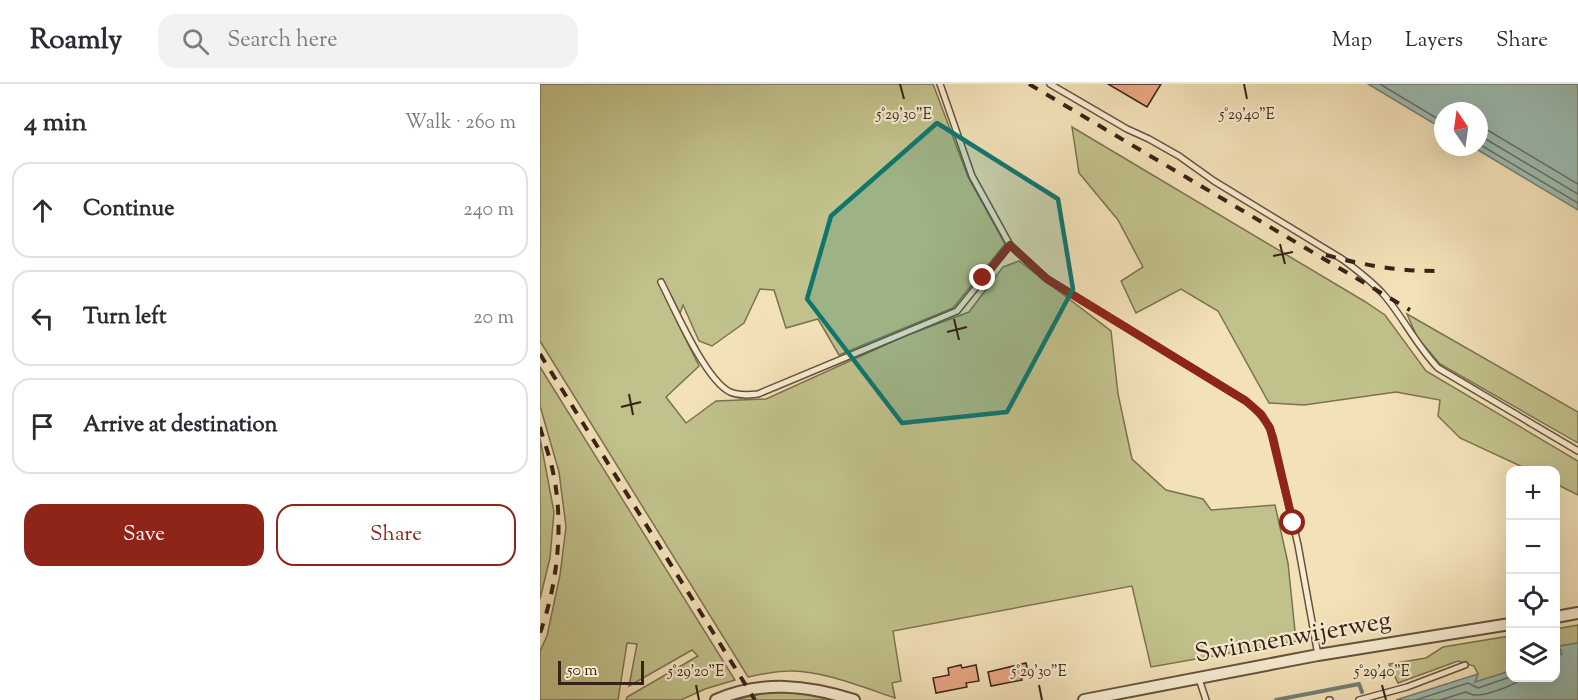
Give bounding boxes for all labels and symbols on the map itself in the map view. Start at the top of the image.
north arrow [1434,102,1488,156]
text: 5°29'30"E [875,105,932,126]
text: 5°29'40"E [1218,105,1275,126]
route end [969,264,995,290]
route start [1279,509,1305,535]
street label: Swinnenwijerweg [1192,603,1394,673]
scale bar [558,658,644,686]
text: 5°29'20"E [667,662,724,683]
text: 5°29'30"E [1010,662,1067,683]
text: 5°29'40"E [1353,662,1410,683]

